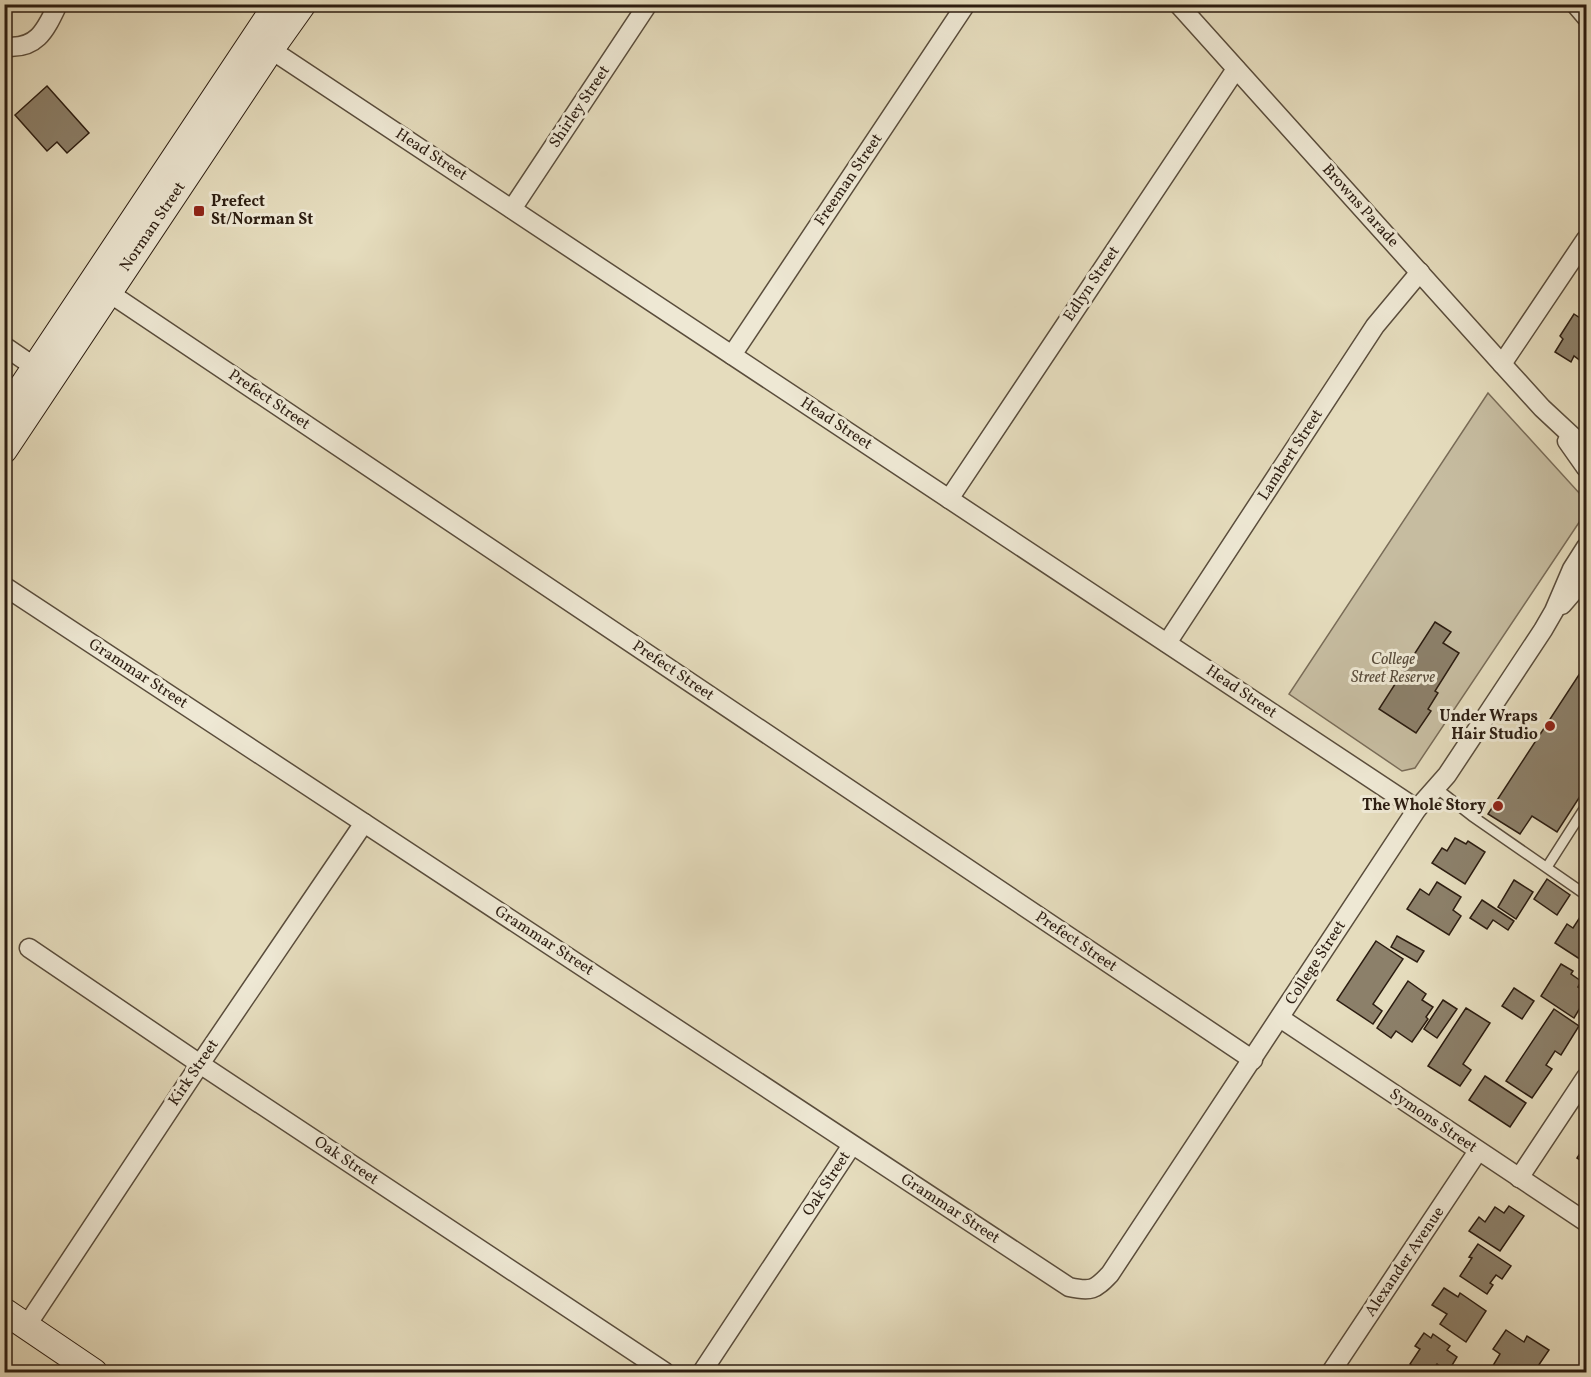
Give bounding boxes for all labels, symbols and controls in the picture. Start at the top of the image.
street label: Shirley Street [544,61,616,153]
street label: Head Street [391,124,472,187]
street label: Freeman Street [810,129,888,231]
street label: Browns Parade [1317,159,1403,253]
street label: Norman Street [115,177,191,276]
place label: Prefect St/Norman St [211,191,313,231]
marker: Prefect St/Norman St [192,204,206,218]
street label: Edlyn Street [1059,242,1126,326]
street label: Prefect Street [224,364,315,436]
street label: Head Street [796,393,877,456]
street label: Lambert Street [1253,405,1329,505]
street label: Grammar Street [84,634,192,715]
street label: Prefect Street [628,635,719,707]
park label: College Street Reserve [1351,649,1435,689]
street label: Head Street [1201,660,1281,724]
place label: Under Wraps Hair Studio [1440,706,1538,746]
marker: Under Wraps Hair Studio [1543,719,1557,733]
place label: The Whole Story [1362,795,1486,817]
marker: The Whole Story [1491,799,1505,813]
street label: Grammar Street [490,901,598,982]
street label: Prefect Street [1031,906,1122,978]
street label: College Street [1280,916,1352,1010]
street label: Kirk Street [164,1035,225,1111]
street label: Symons Street [1385,1083,1482,1159]
street label: Oak Street [309,1131,383,1191]
street label: Oak Street [798,1147,856,1221]
street label: Grammar Street [896,1169,1004,1250]
street label: Alexander Avenue [1360,1203,1450,1321]

